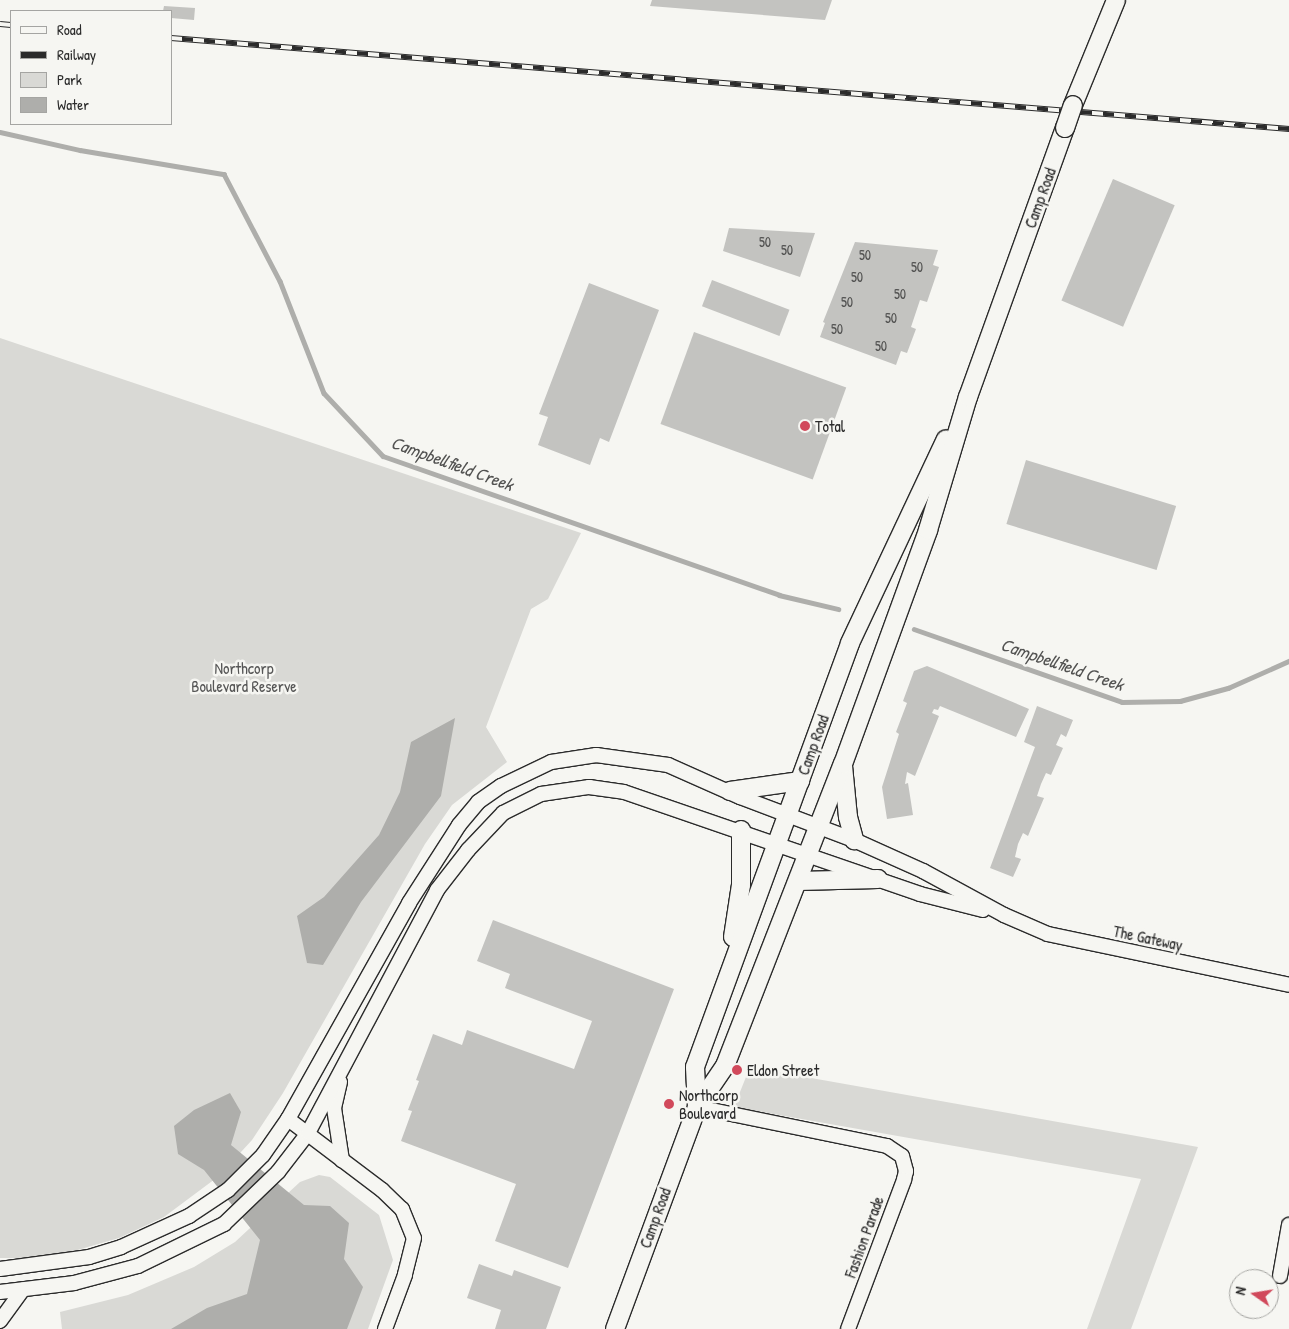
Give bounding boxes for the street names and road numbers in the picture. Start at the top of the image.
street label: Camp Road [1020,165,1060,231]
street label: Camp Road [793,712,833,778]
street label: The Gateway [1112,921,1184,955]
street label: Camp Road [635,1185,675,1251]
street label: Fashion Parade [840,1194,888,1280]

